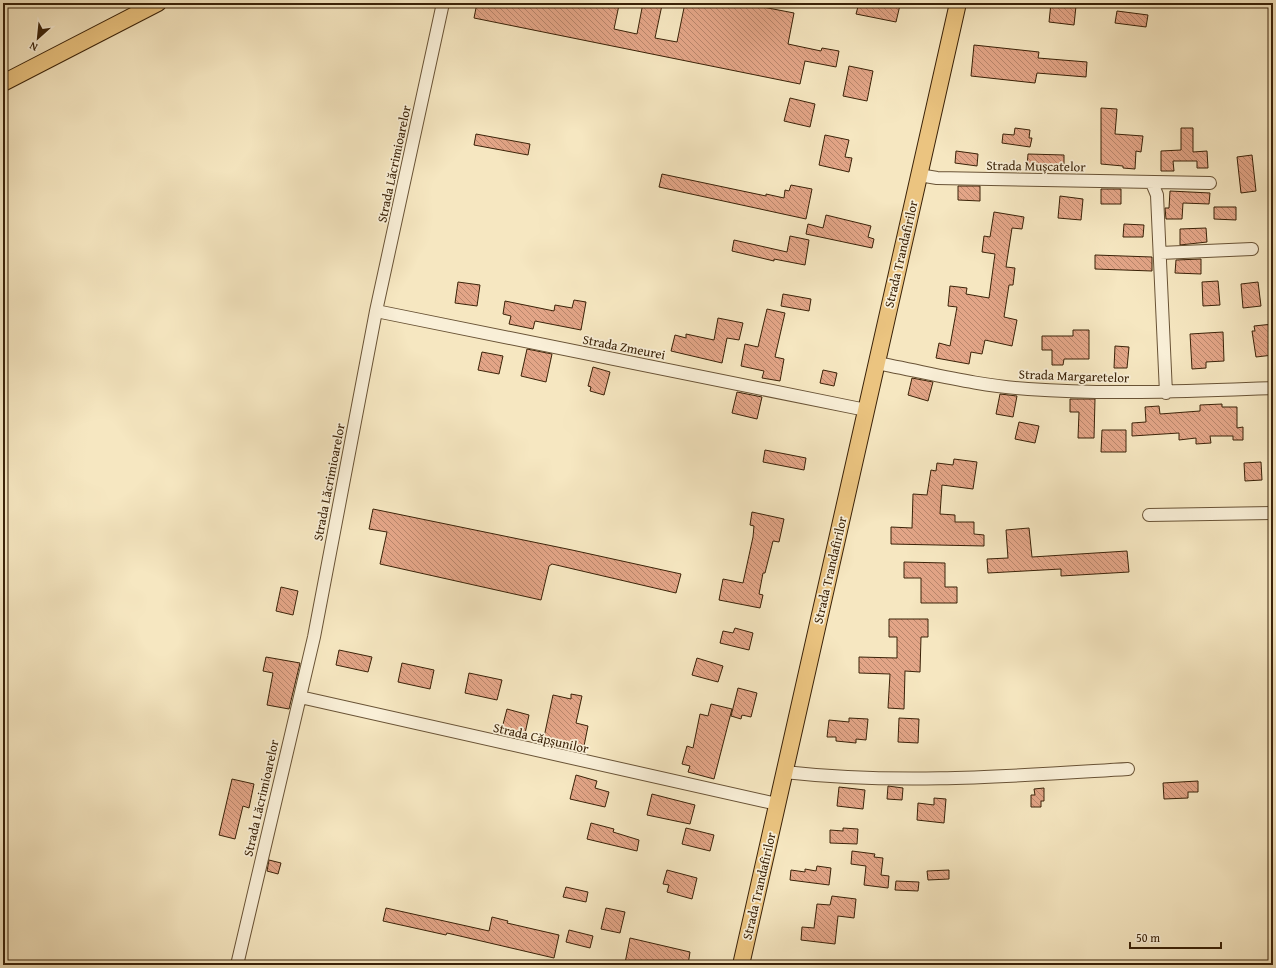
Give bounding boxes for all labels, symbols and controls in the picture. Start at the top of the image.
north arrow [18,18,58,58]
text: N [26,38,40,56]
street label: Strada Lăcrimioarelor [372,103,416,224]
street label: Strada Mușcatelor [986,156,1086,176]
street label: Strada Trandafirilor [879,198,923,310]
street label: Strada Zmeurei [581,330,667,364]
street label: Strada Margaretelor [1018,365,1130,387]
street label: Strada Lăcrimioarelor [308,421,350,542]
street label: Strada Trandafirilor [808,514,852,626]
street label: Strada Căpșunilor [491,718,591,758]
street label: Strada Lăcrimioarelor [238,737,284,858]
street label: Strada Trandafirilor [737,830,781,942]
scale bar [1130,924,1221,950]
text: 50 m [1136,929,1160,946]

